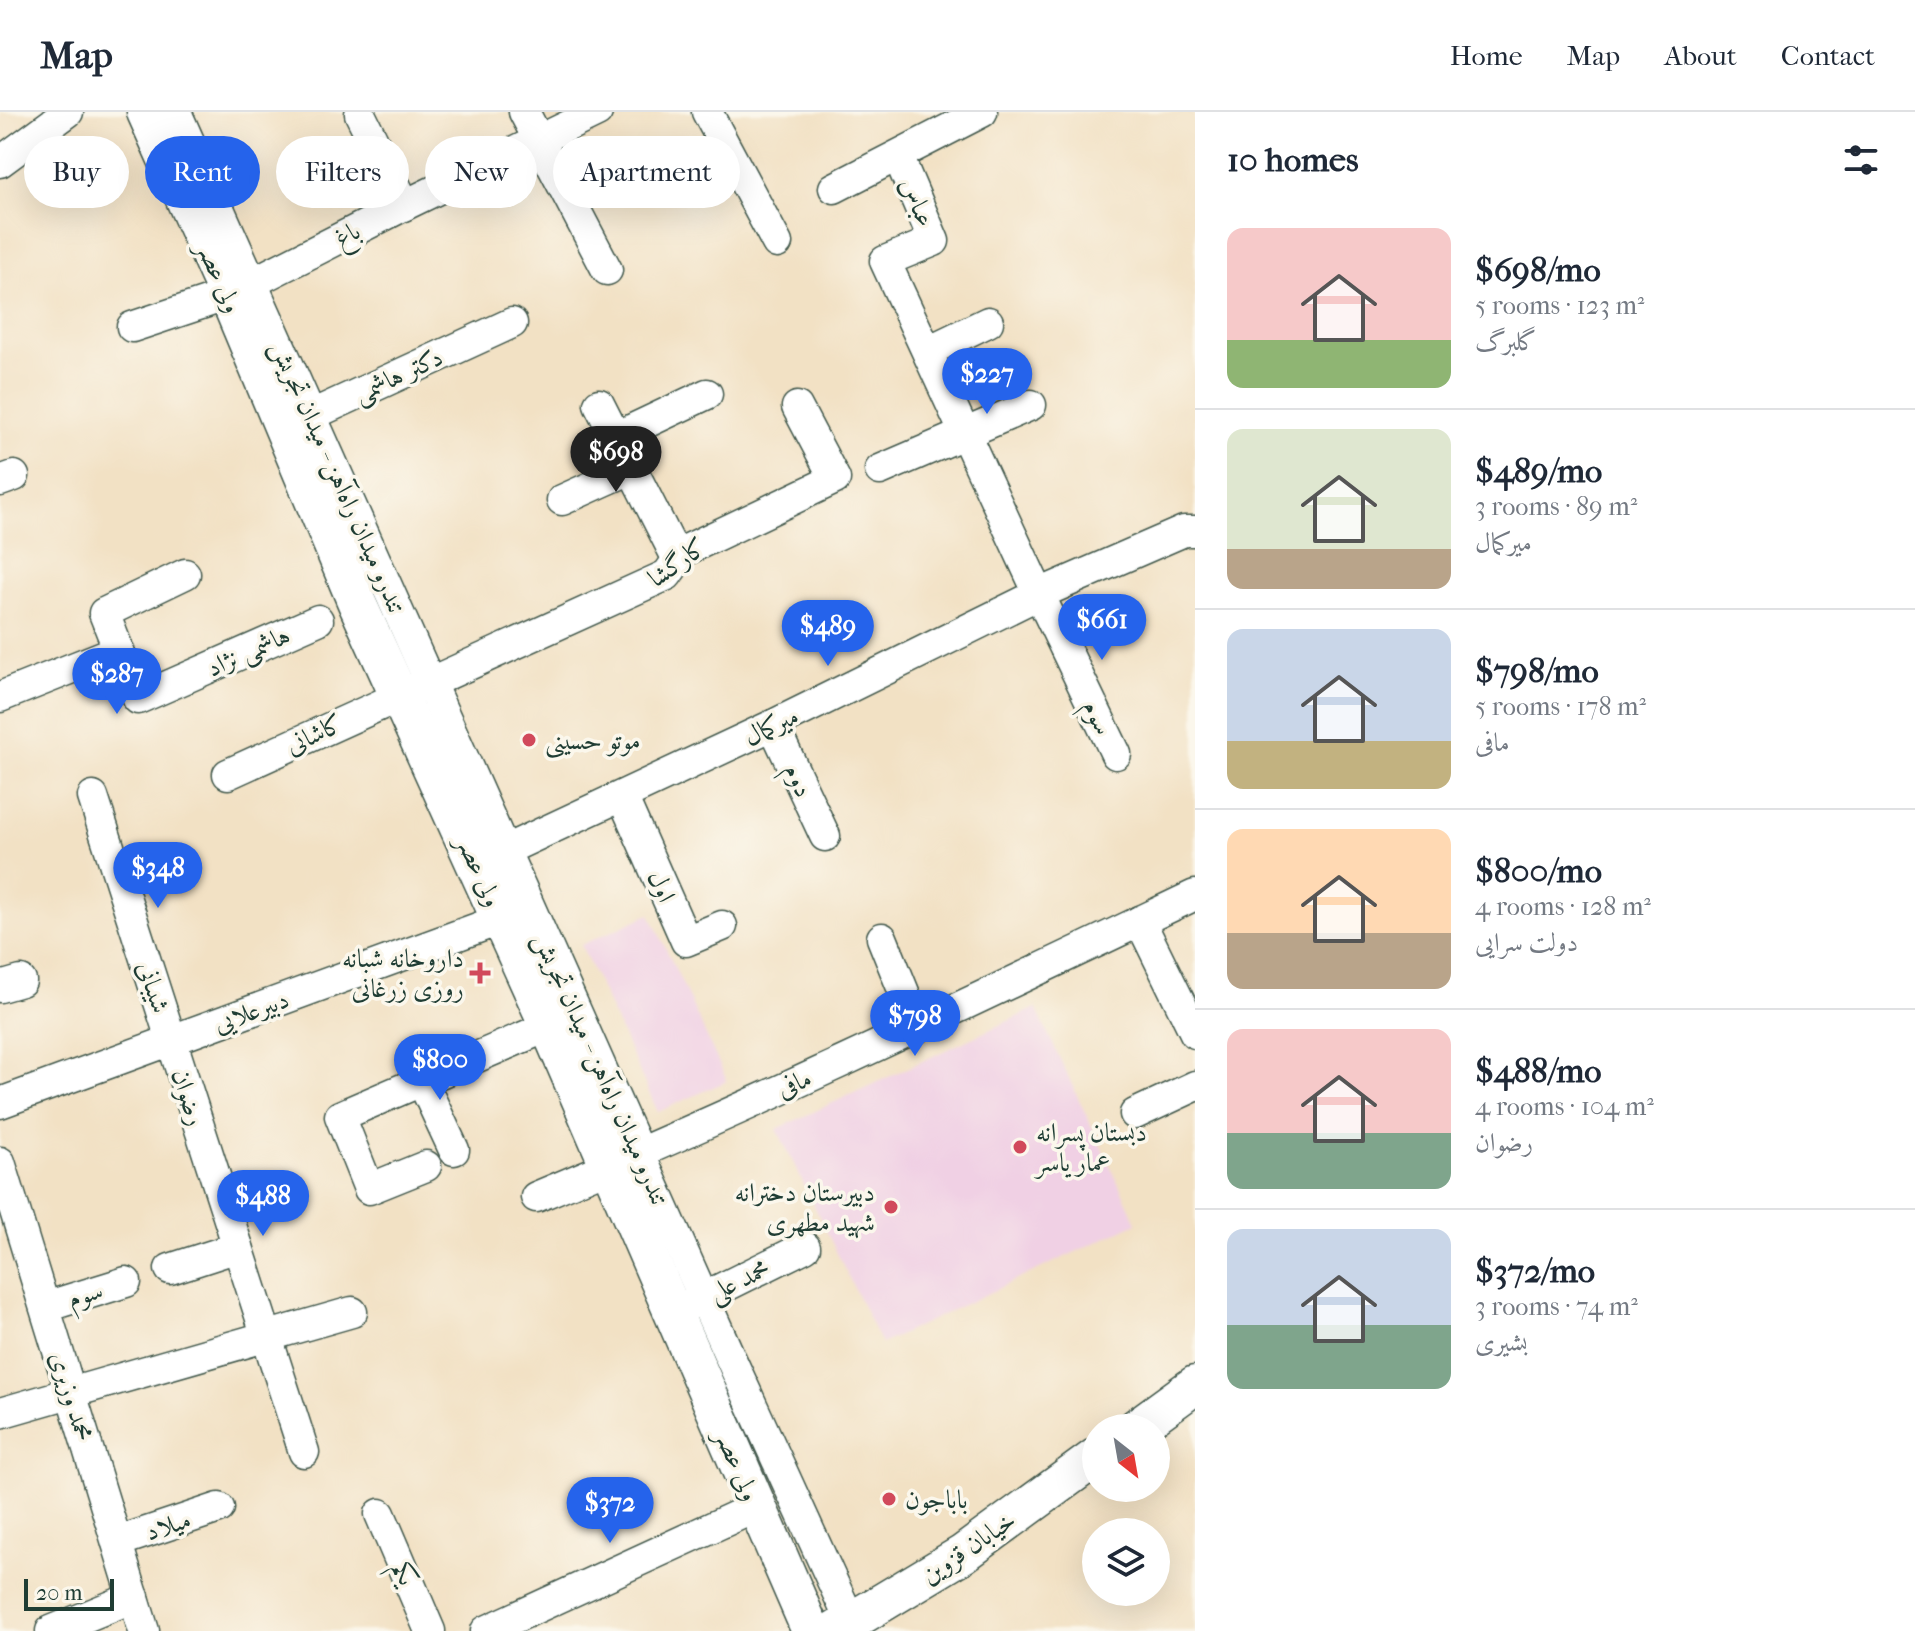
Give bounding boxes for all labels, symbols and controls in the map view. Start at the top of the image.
text: Map [40,33,113,78]
text: Home [1450,39,1523,72]
text: Map [1567,39,1620,72]
text: About [1664,39,1737,72]
text: Contact [1781,39,1875,72]
chip: Buy [24,136,129,208]
chip: Rent [145,136,260,208]
chip: Filters [276,136,409,208]
chip: New [425,136,537,208]
chip: Apartment [553,136,740,208]
icon: filters [1839,138,1883,182]
text: 10 homes [1227,140,1358,180]
street label: عباس [893,173,942,231]
street label: باغ [329,215,368,259]
street label: ولی عصر [188,234,249,318]
text: $698/mo [1475,250,1601,290]
icon: home [1291,260,1387,356]
text: 5 rooms · 123 m² [1475,290,1644,321]
text: گلبرگ [1475,326,1537,357]
street label: تندرو میدان راه‌آهن - میدان تجریش [262,336,413,620]
street label: دکتر هاشمی [349,341,449,411]
pin: $227 [940,348,1034,416]
text: $227 [960,358,1014,389]
pin: $698 [569,426,663,494]
text: $698 [588,436,644,467]
text: $489/mo [1475,451,1602,491]
icon: home [1291,461,1387,557]
text: 3 rooms · 89 m² [1475,491,1637,522]
text: میرکمال [1475,527,1532,558]
street label: کارگشا [642,531,713,594]
pin: $661 [1055,594,1149,662]
pin: $489 [781,600,875,668]
text: $661 [1076,604,1128,635]
text: $489 [800,610,856,641]
street label: هاشمی نژاد [202,619,296,685]
pin: $287 [70,648,164,716]
text: $798/mo [1475,651,1599,691]
text: $287 [90,658,144,689]
icon: home [1291,661,1387,757]
text: 5 rooms · 178 m² [1475,691,1646,722]
street label: سوم [1070,694,1119,743]
street label: میرکمال [739,700,804,753]
street label: کاشانی [280,708,348,761]
place label: موتو حسینی [545,725,641,759]
text: مافی [1475,727,1510,758]
marker: موتو حسینی [520,731,538,749]
street label: دوم [771,758,820,805]
street label: ولی عصر [448,828,509,912]
pin: $348 [111,842,205,910]
text: $800/mo [1475,851,1602,891]
text: $348 [131,852,185,883]
icon: home [1291,861,1387,957]
street label: اول [641,865,682,907]
text: 4 rooms · 128 m² [1475,891,1651,922]
text: دولت سرایی [1475,927,1578,958]
street label: تندرو میدان راه‌آهن - میدان تجریش [525,928,676,1212]
place label: داروخانه شبانه روزی زرغانی [342,943,464,1004]
street label: شیبانی [131,957,176,1017]
marker: داروخانه شبانه روزی زرغانی [471,964,489,982]
street label: دبیرعلایی [209,984,294,1040]
pin: $798 [868,990,962,1058]
text: $798 [888,1000,942,1031]
pin: $800 [393,1034,487,1102]
text: $800 [412,1044,468,1075]
text: $488/mo [1475,1051,1602,1091]
icon: home [1291,1061,1387,1157]
street label: مافی [772,1062,816,1105]
street label: رضوان [164,1065,212,1130]
text: 4 rooms · 104 m² [1475,1091,1654,1122]
place label: دبستان پسرانه عمار یاسر [1033,1117,1147,1179]
text: رضوان [1475,1127,1533,1158]
marker: دبستان پسرانه عمار یاسر [1011,1138,1029,1156]
pin: $488 [216,1170,310,1238]
place label: دبیرستان دخترانه شهید مطهری [734,1177,875,1239]
text: $488 [235,1180,291,1211]
marker: دبیرستان دخترانه شهید مطهری [882,1198,900,1216]
text: $372/mo [1475,1251,1595,1291]
street label: محمد علی [704,1252,776,1311]
icon: home [1291,1261,1387,1357]
street label: سوم [64,1274,109,1321]
text: 3 rooms · 74 m² [1475,1291,1638,1322]
text: بشیری [1475,1327,1528,1358]
street label: محمد وزیری [43,1348,100,1445]
north arrow [1082,1414,1170,1502]
map controls [1082,1414,1170,1606]
street label: ولی عصر [707,1422,766,1506]
pin: $372 [563,1477,657,1545]
place label: باباجون [905,1484,968,1516]
text: $372 [585,1487,635,1518]
marker: باباجون [880,1490,898,1508]
street label: میلاد [141,1504,195,1547]
street label: خیابان قزوین [915,1504,1022,1591]
button: layers [1082,1518,1170,1606]
street label: یکم [378,1557,424,1595]
scale bar [24,1575,114,1611]
text: 20 m [36,1580,82,1606]

